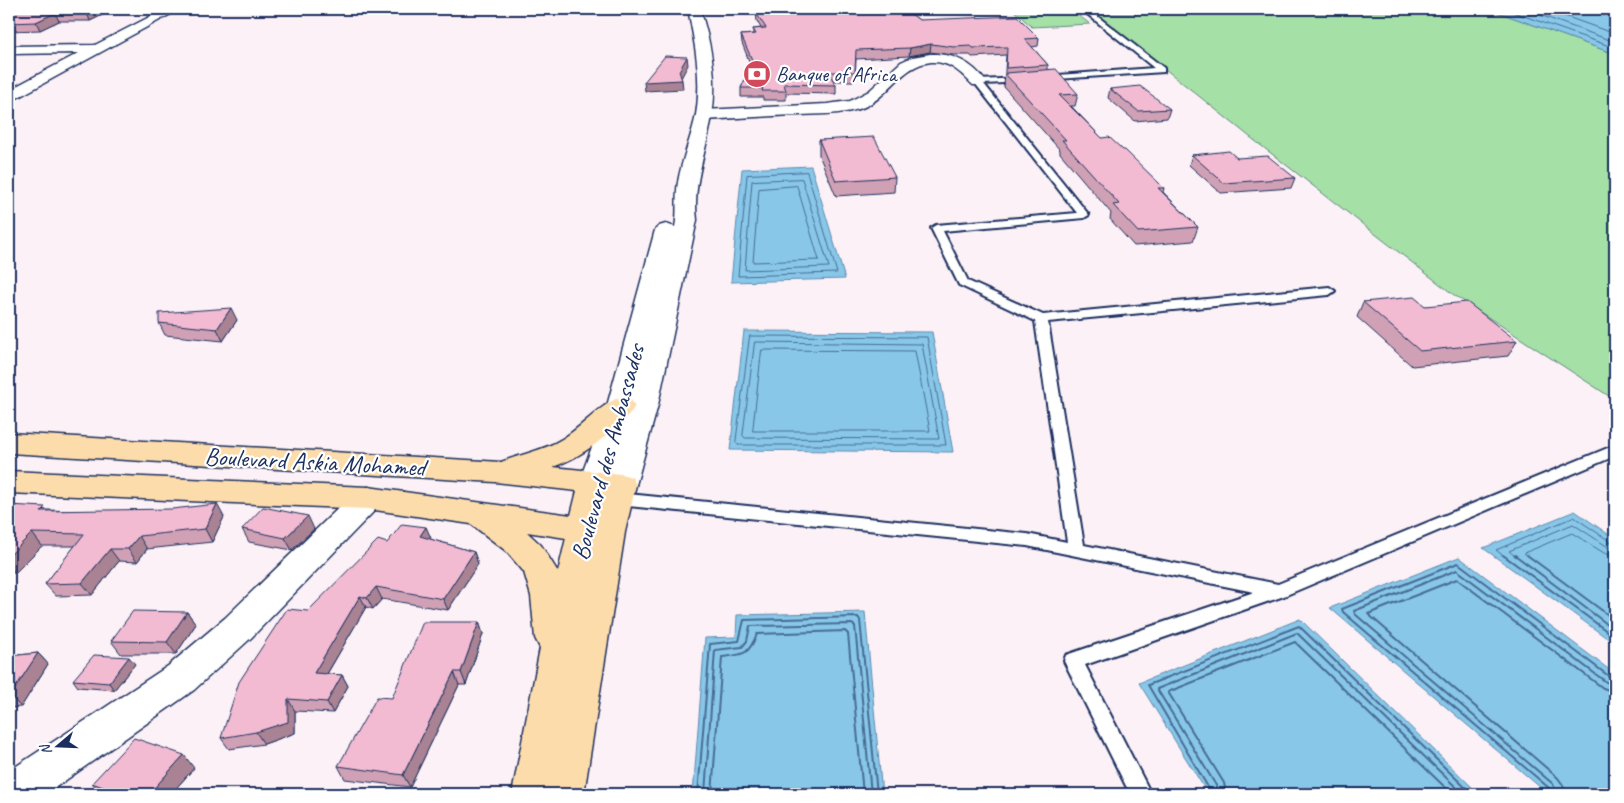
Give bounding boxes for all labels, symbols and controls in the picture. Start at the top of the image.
bank icon: Banque of Africa [742,59,772,89]
place label: Banque of Africa [776,61,899,87]
street label: Boulevard des Ambassades [564,338,653,564]
street label: Boulevard Askia Mohamed [204,440,429,484]
north arrow [32,720,82,770]
text: N [36,741,56,757]

